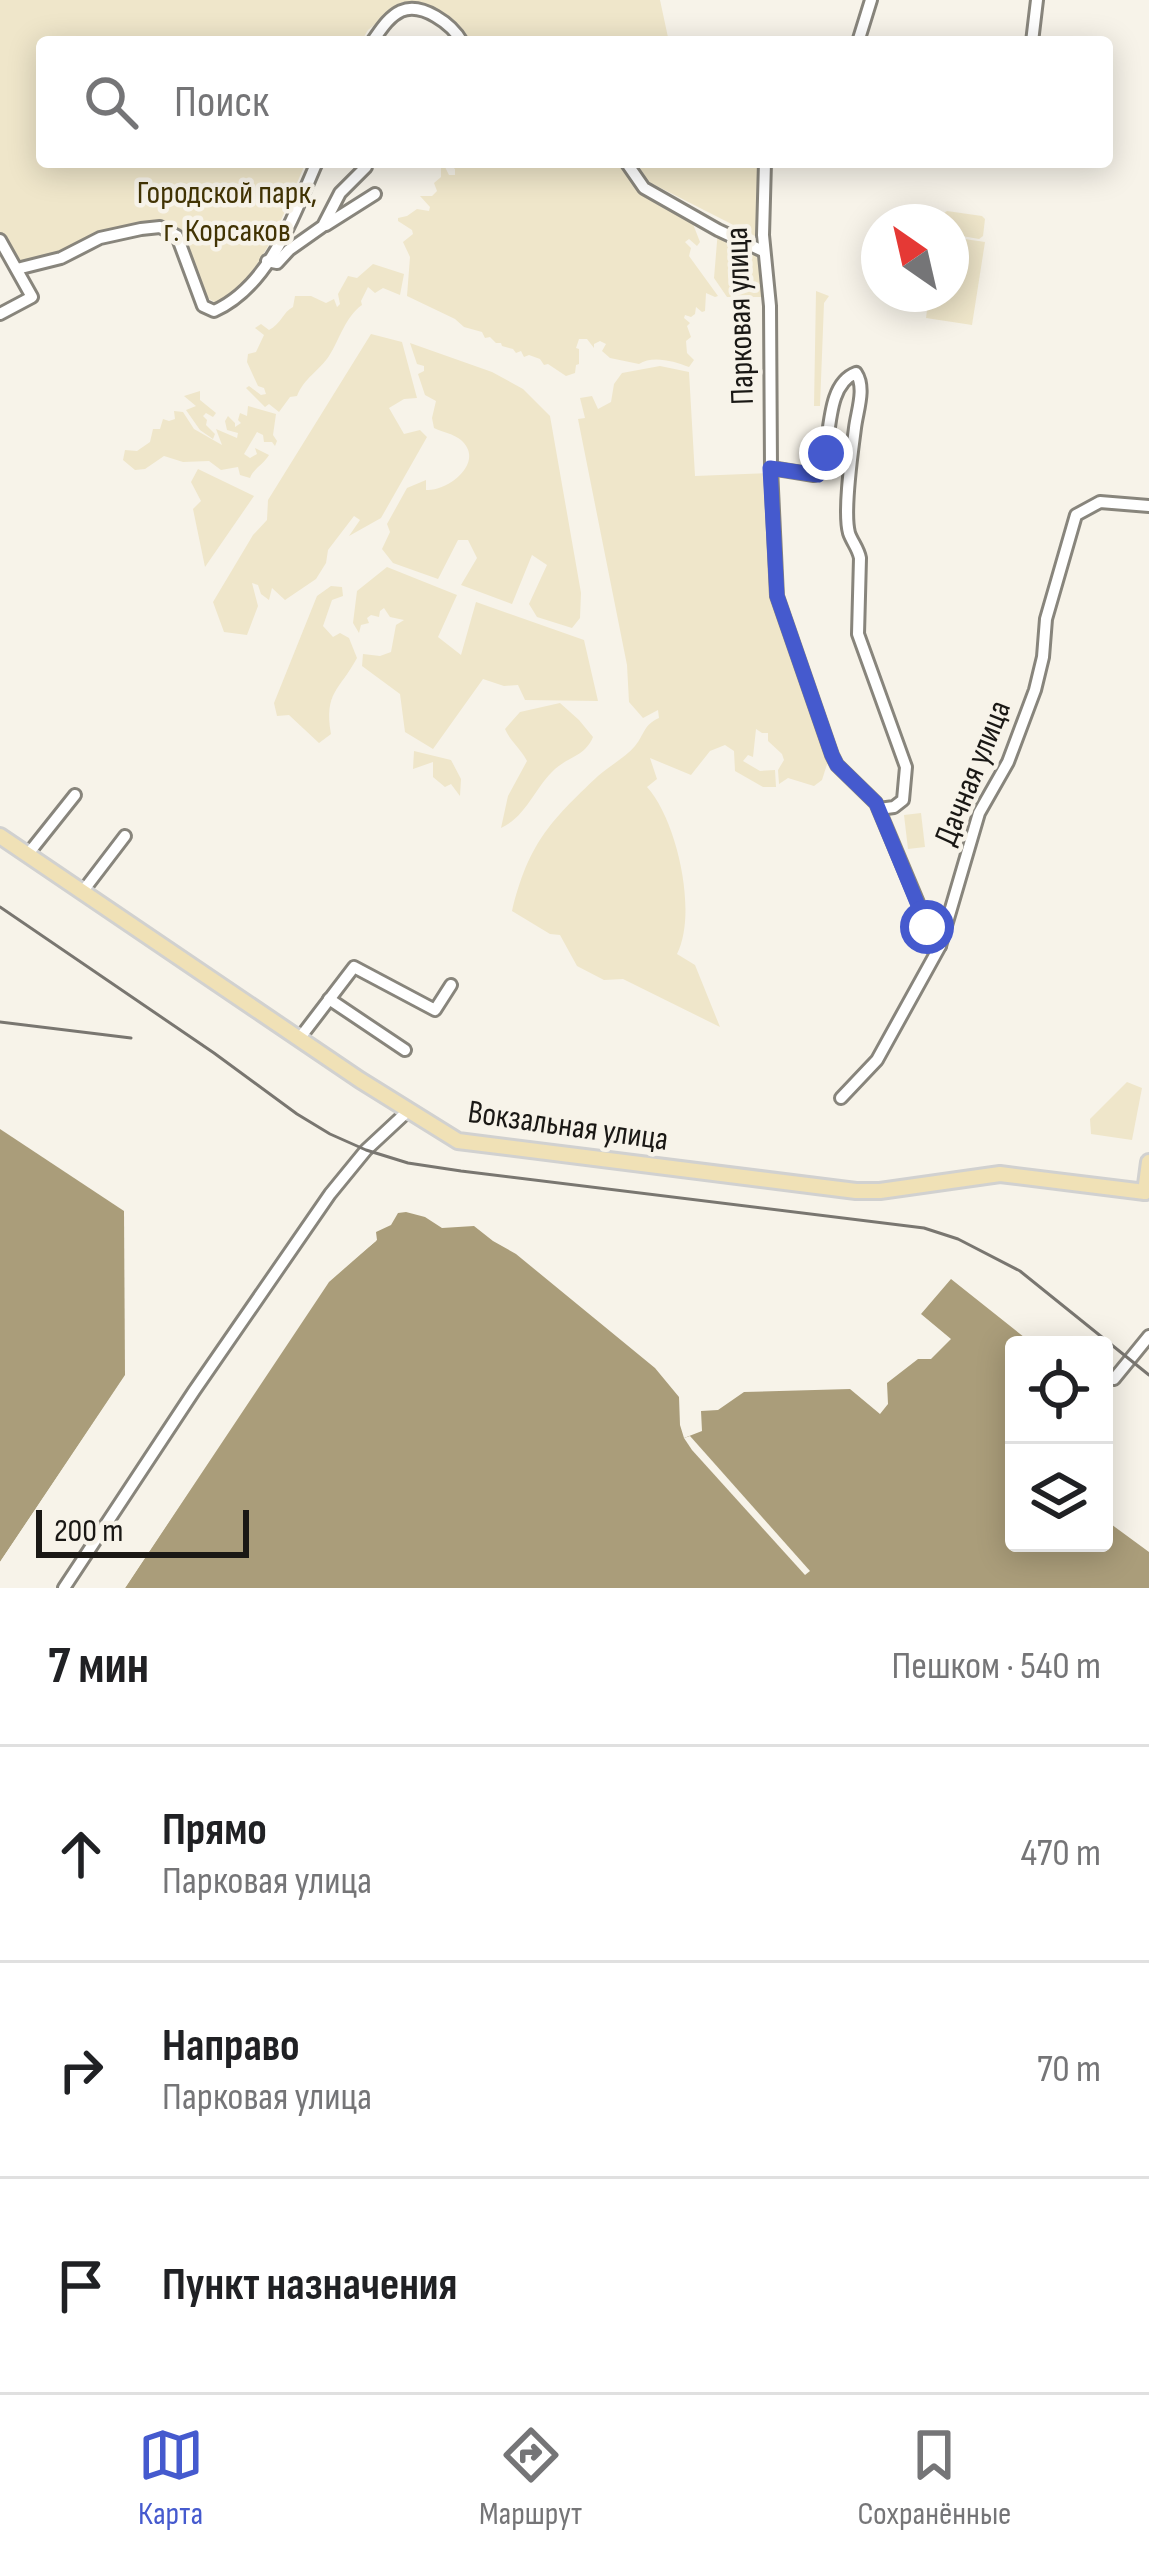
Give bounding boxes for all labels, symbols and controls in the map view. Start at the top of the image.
search box [36,36,1113,168]
icon: search [78,69,144,135]
text: Поиск [174,75,269,130]
park label: Городской парк, г. Корсаков [137,173,317,251]
north arrow [861,204,969,312]
street label: Парковая улица [717,226,763,406]
route end [799,426,853,480]
street label: Дачная улица [926,695,1020,851]
route start [900,900,954,954]
street label: Вокзальная улица [465,1092,671,1160]
map controls [1005,1336,1113,1552]
button: locate [1005,1336,1113,1444]
button: layers [1005,1444,1113,1552]
scale bar [36,1504,249,1557]
text: 200 m [54,1511,123,1551]
text: 7 мин [48,1636,149,1697]
text: Пешком · 540 m [891,1643,1101,1690]
text: Прямо [162,1803,267,1858]
icon: ahead [48,1821,114,1887]
text: 470 m [1021,1830,1101,1877]
text: Парковая улица [162,1858,372,1905]
text: Направо [162,2019,300,2074]
icon: right [48,2037,114,2103]
text: 70 m [1037,2046,1101,2093]
text: Парковая улица [162,2074,372,2121]
icon: arrive [48,2253,114,2319]
text: Пункт назначения [162,2258,457,2313]
tab: Карта [138,2422,204,2534]
tab: Маршрут [479,2422,582,2534]
tab: Сохранённые [857,2422,1011,2534]

